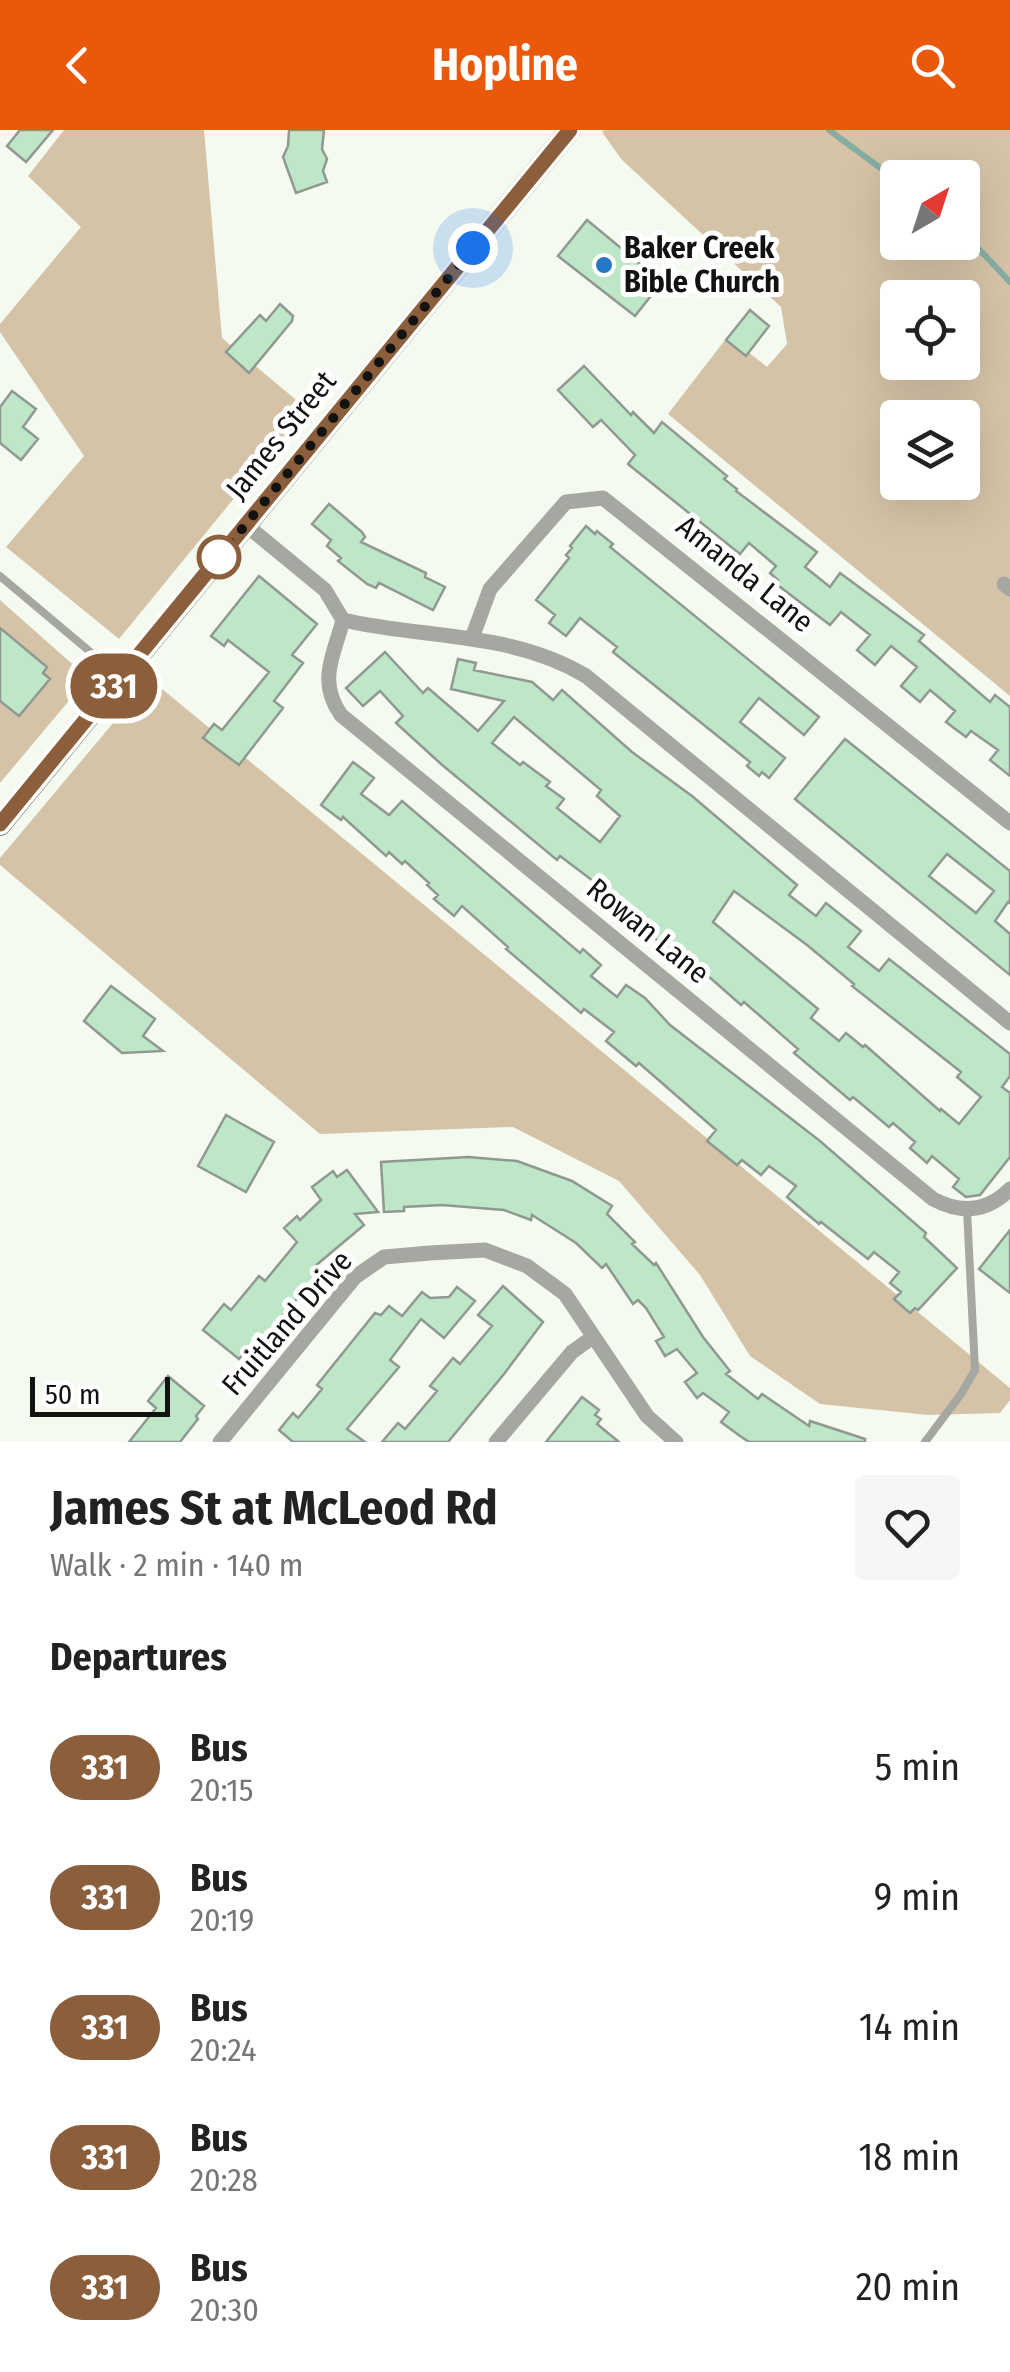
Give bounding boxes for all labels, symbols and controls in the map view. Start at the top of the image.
icon: back [50,38,105,93]
text: Hopline [432,38,578,92]
icon: search [905,38,960,93]
north arrow [880,160,980,260]
map controls [880,160,980,500]
your location [448,223,498,273]
place label: Baker Creek Bible Church [624,230,780,300]
marker: Baker Creek Bible Church [593,254,615,276]
button: locate [880,280,980,380]
street label: James Street [218,364,344,506]
button: layers [880,400,980,500]
street label: Amanda Lane [669,508,821,640]
unlabelled marker [198,536,240,578]
line badge: 331 [56,654,172,718]
text: 331 [90,665,138,707]
street label: Rowan Lane [580,871,716,991]
street label: Fruitland Drive [214,1243,360,1403]
scale bar [30,1372,170,1416]
text: 50 m [45,1378,101,1411]
button: heart [855,1475,960,1580]
text: James St at McLeod Rd [50,1479,498,1537]
text: Walk · 2 min · 140 m [50,1546,303,1584]
text: Departures [50,1634,227,1680]
text: Bus [190,1725,248,1771]
text: 5 min [875,1744,960,1790]
text: 331 [81,1746,129,1788]
text: 20:15 [190,1771,253,1809]
text: Bus [190,1855,248,1901]
text: 9 min [874,1874,960,1920]
text: 331 [81,1876,129,1918]
text: 20:19 [190,1901,254,1939]
text: Bus [190,1985,248,2031]
text: 14 min [859,2004,960,2050]
text: 331 [81,2006,129,2048]
text: 20:24 [190,2031,257,2069]
text: Bus [190,2115,248,2161]
text: 18 min [858,2134,960,2180]
text: 331 [81,2136,129,2178]
text: 20:28 [190,2161,258,2199]
text: Bus [190,2245,248,2291]
text: 20 min [856,2264,960,2310]
text: 331 [81,2266,129,2308]
text: 20:30 [190,2291,259,2329]

